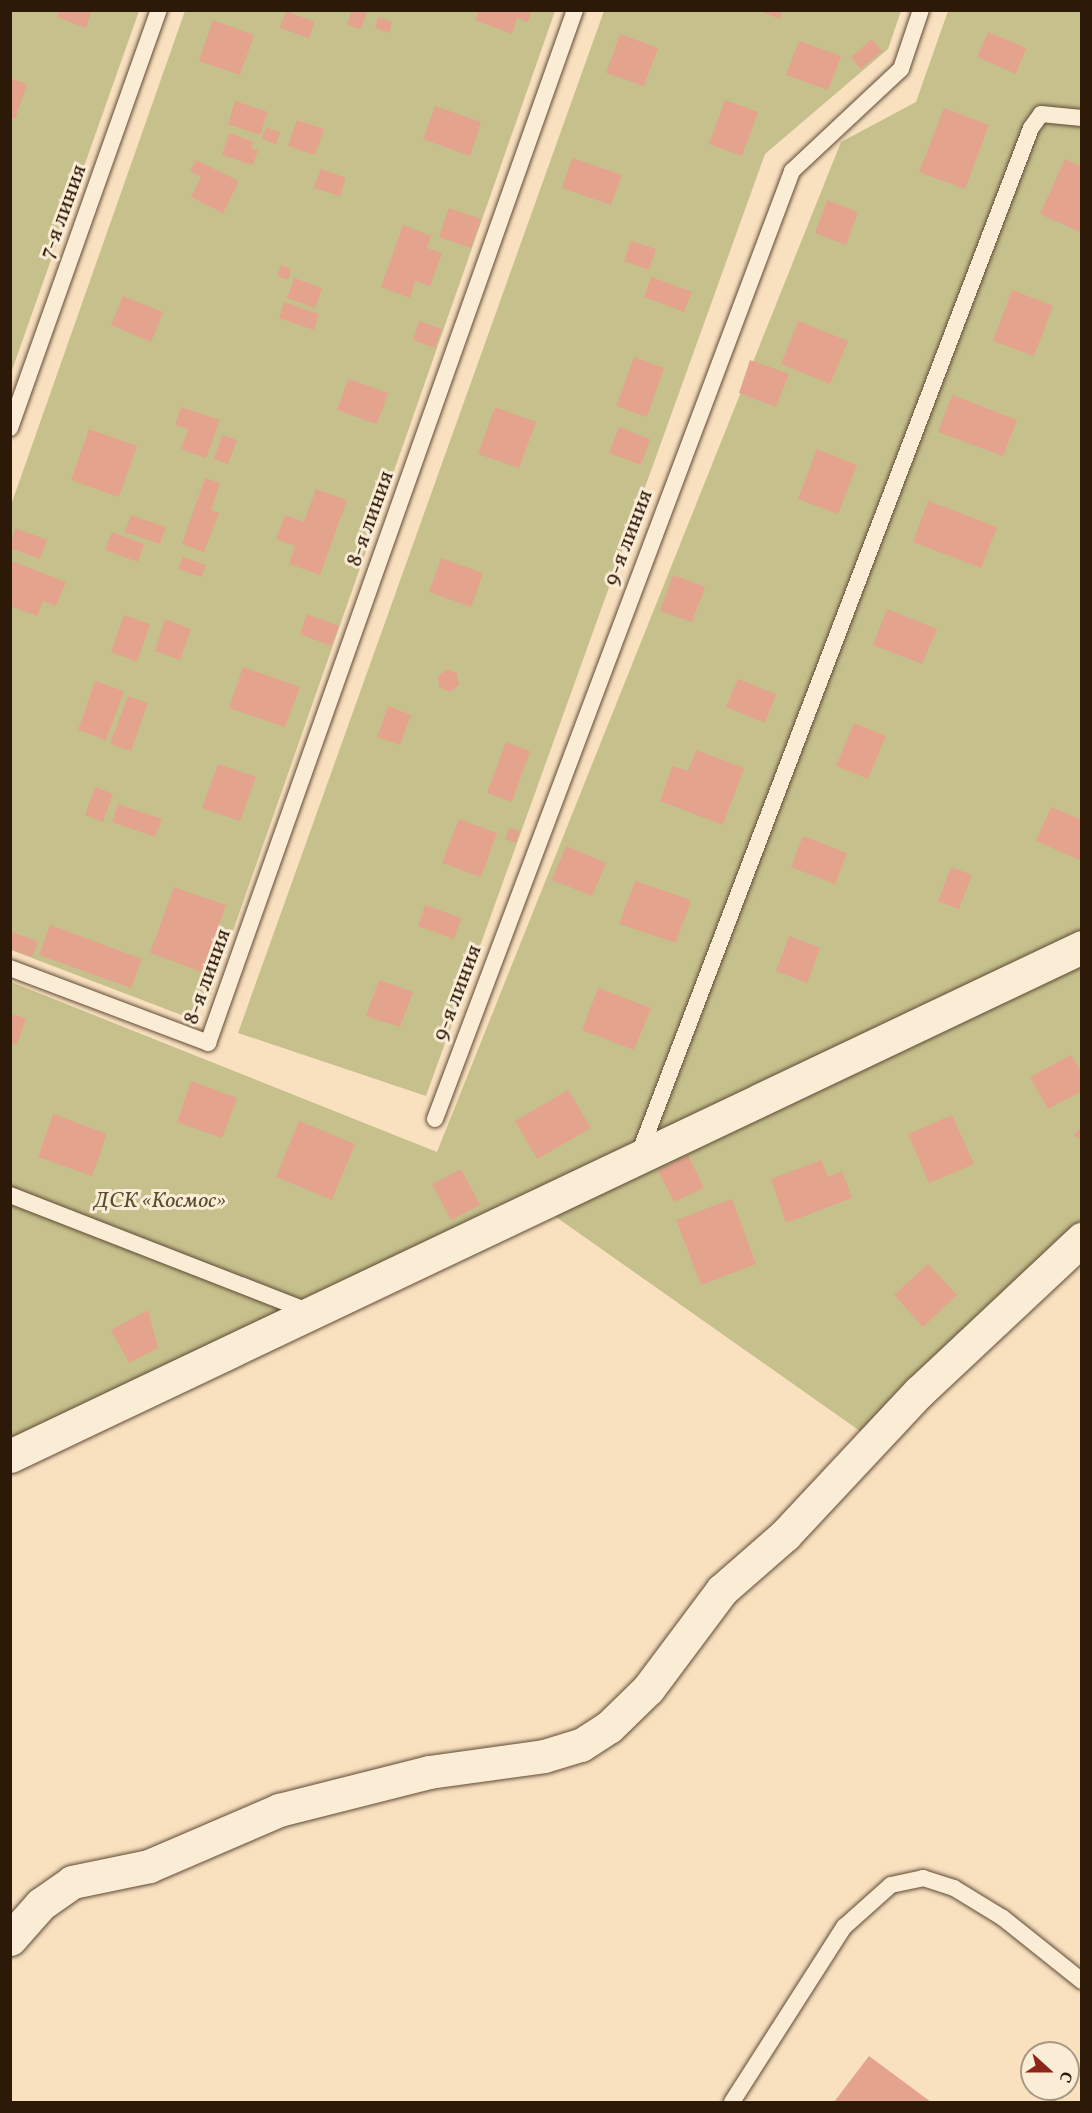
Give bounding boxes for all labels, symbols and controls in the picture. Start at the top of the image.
street label: 7-я линия [35,161,93,263]
street label: 8-я линия [342,468,400,570]
street label: 9-я линия [599,486,659,590]
street label: 8-я линия [179,926,237,1028]
street label: 9-я линия [428,941,488,1045]
park label: ДСК «Космос» [94,1189,226,1215]
north arrow [1020,2041,1080,2101]
text: С [1053,2068,1077,2085]

